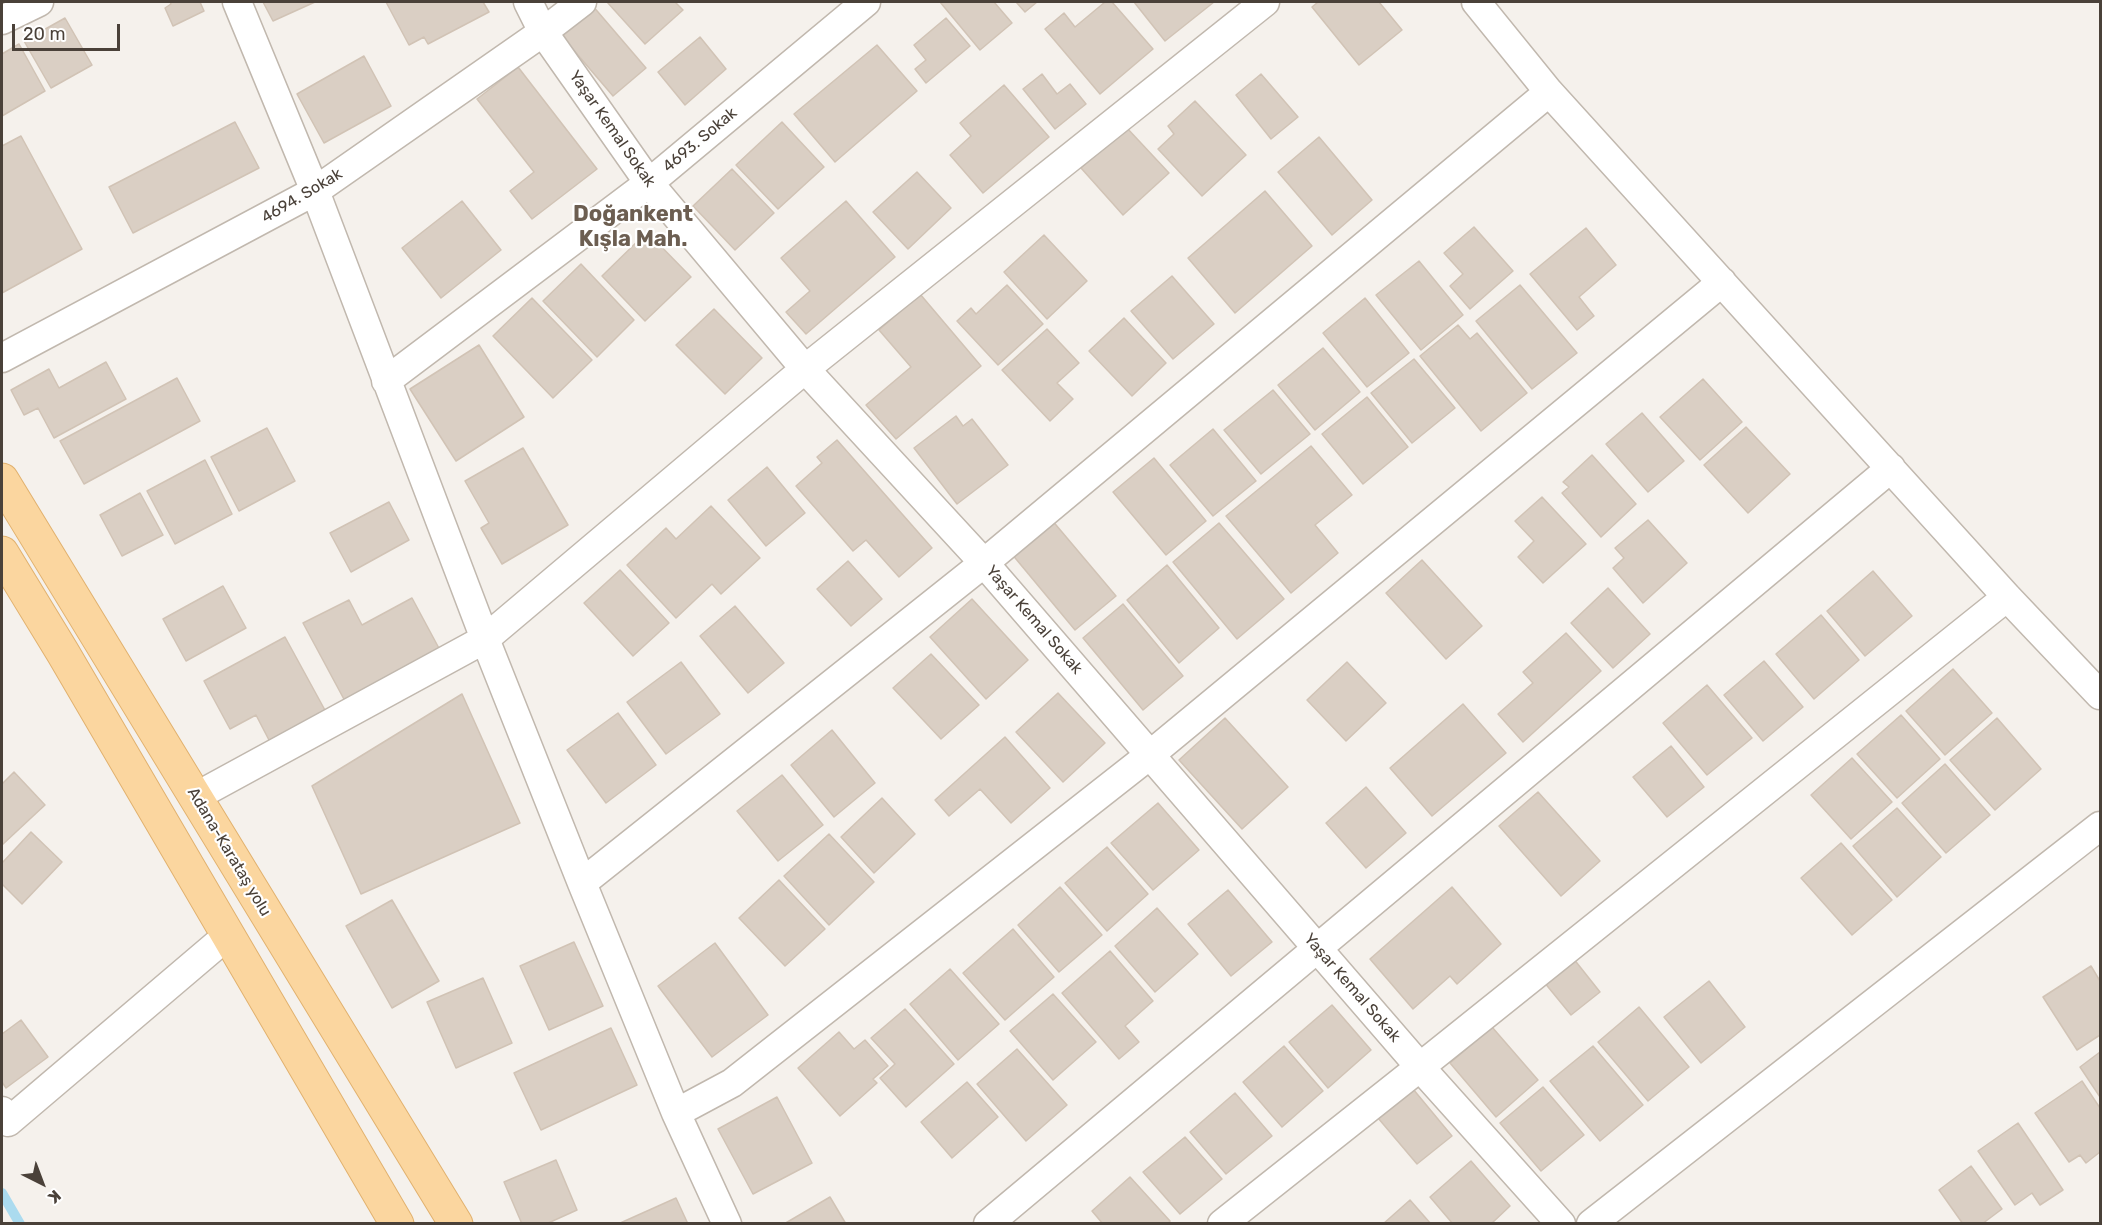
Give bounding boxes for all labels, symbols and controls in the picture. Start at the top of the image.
scale bar [15,12,123,50]
text: 20 m [23,23,65,45]
street label: Yaşar Kemal Sokak [565,67,659,191]
street label: 4693. Sokak [659,103,741,177]
street label: 4694. Sokak [258,164,346,228]
district label: Doğankent Kışla Mah. [573,202,693,254]
street label: Yaşar Kemal Sokak [982,562,1086,678]
street label: Adana-Karataş yolu [183,784,275,920]
street label: Yaşar Kemal Sokak [1300,930,1404,1046]
north arrow [12,1153,72,1213]
text: K [44,1186,65,1207]

